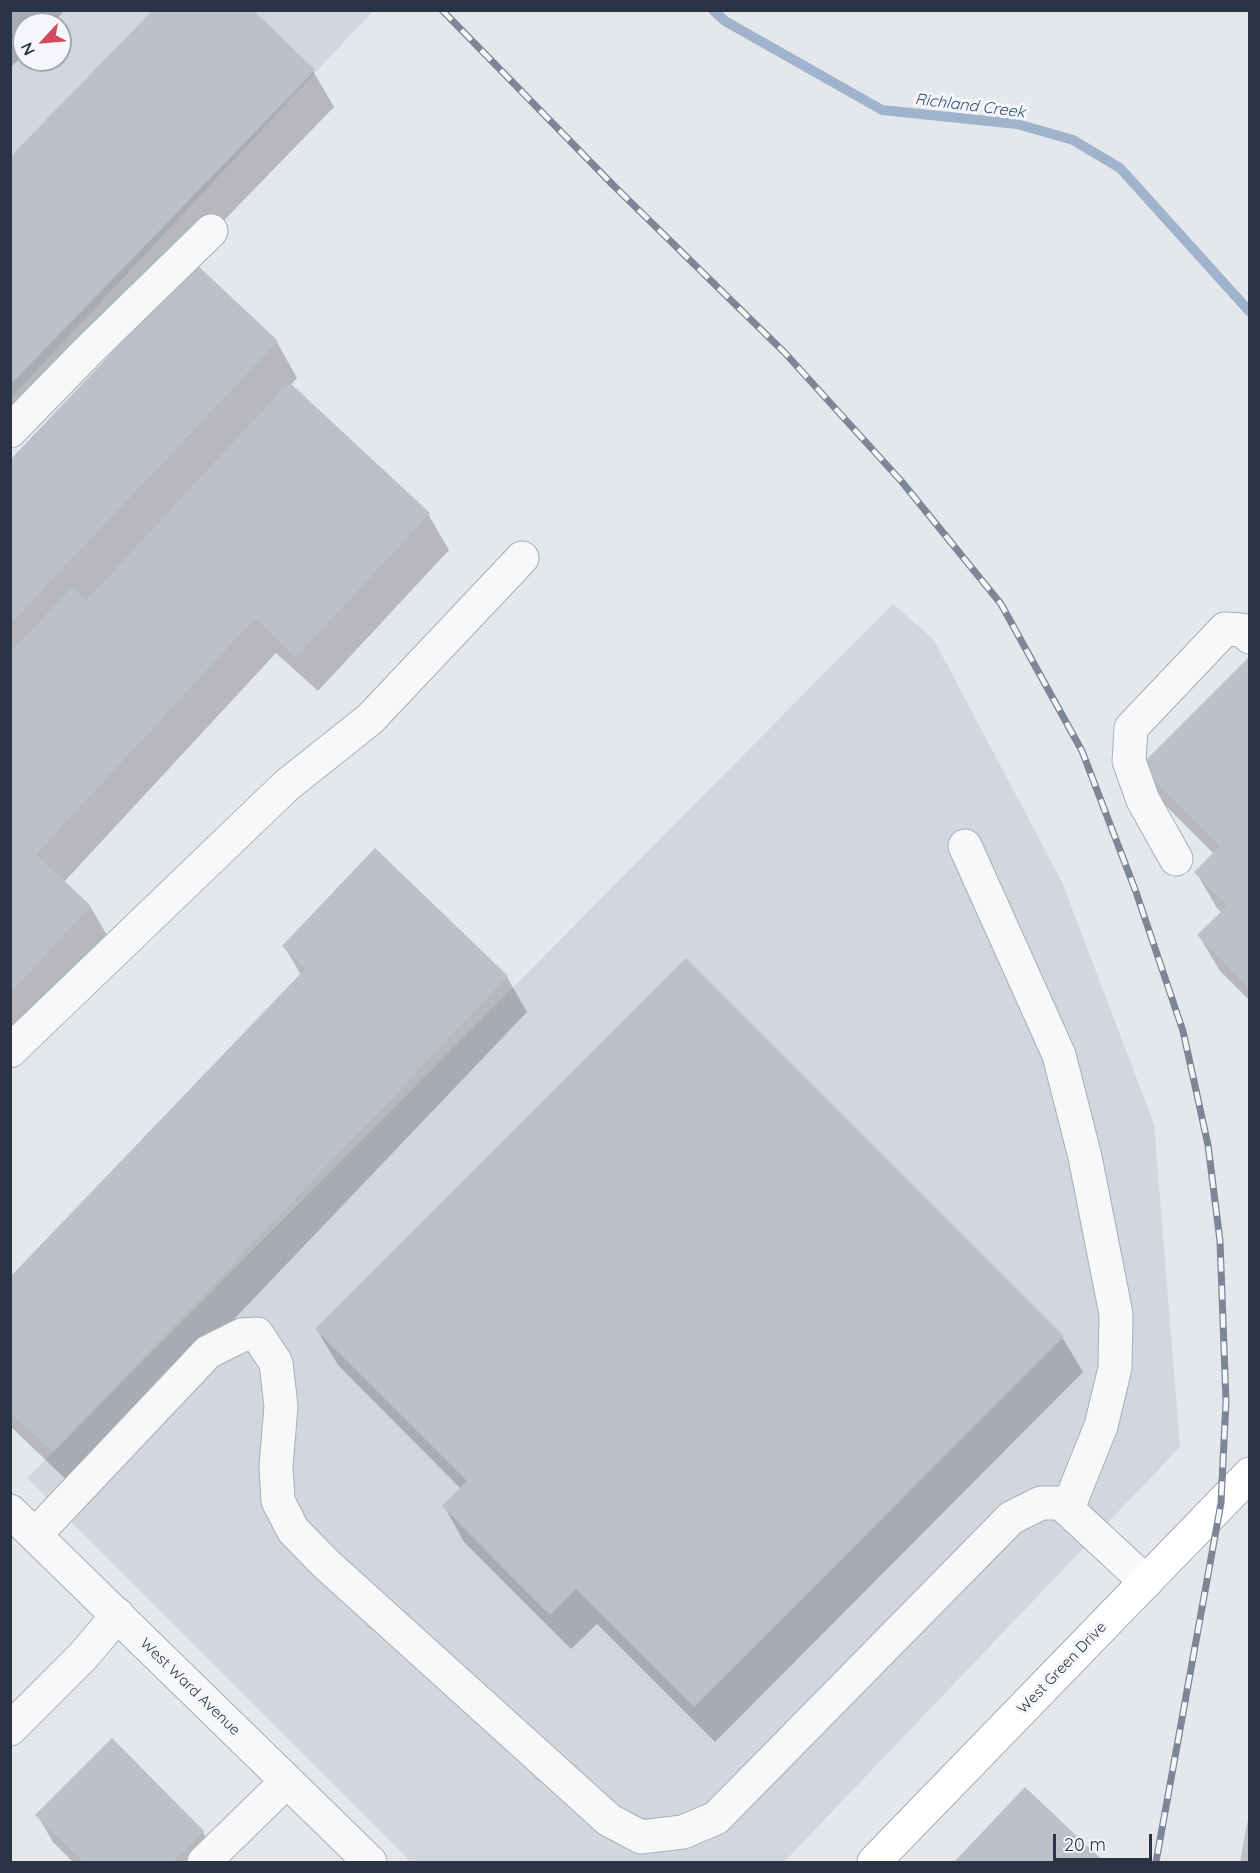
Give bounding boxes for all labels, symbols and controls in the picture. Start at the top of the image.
north arrow [12,12,72,72]
text: N [16,39,39,59]
water label: Richland Creek [914,90,1026,122]
street label: West Green Drive [1014,1618,1110,1718]
street label: West Ward Avenue [136,1635,244,1739]
scale bar [1056,1822,1155,1860]
text: 20 m [1064,1833,1106,1856]

